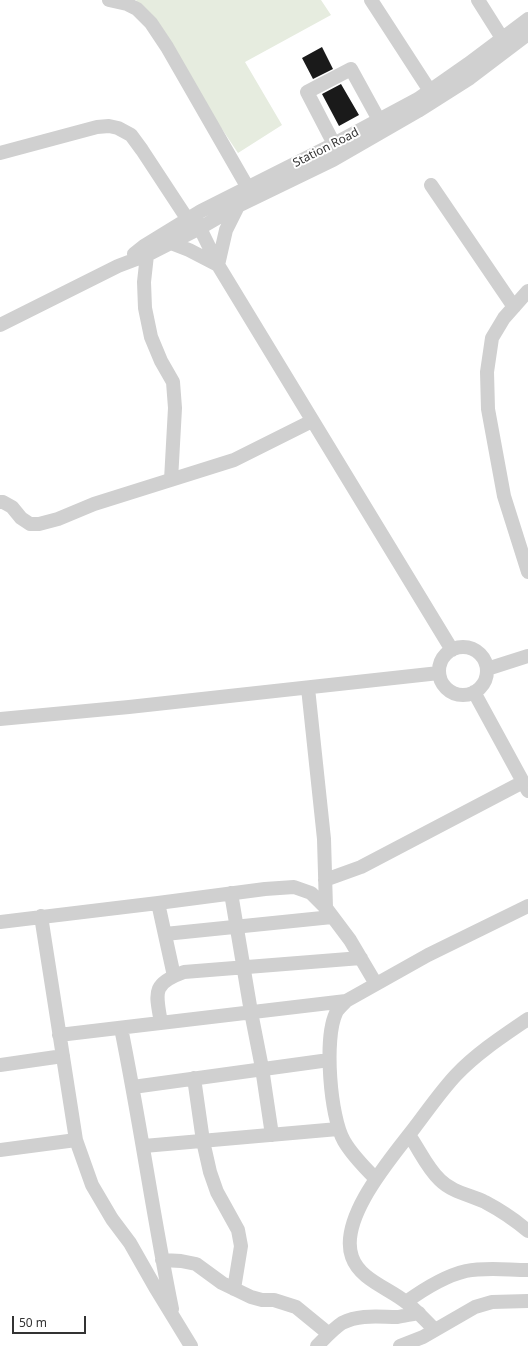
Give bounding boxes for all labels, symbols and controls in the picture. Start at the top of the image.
street label: Station Road [291,125,361,171]
scale bar [14,1308,88,1334]
text: 50 m [19,1314,47,1331]

